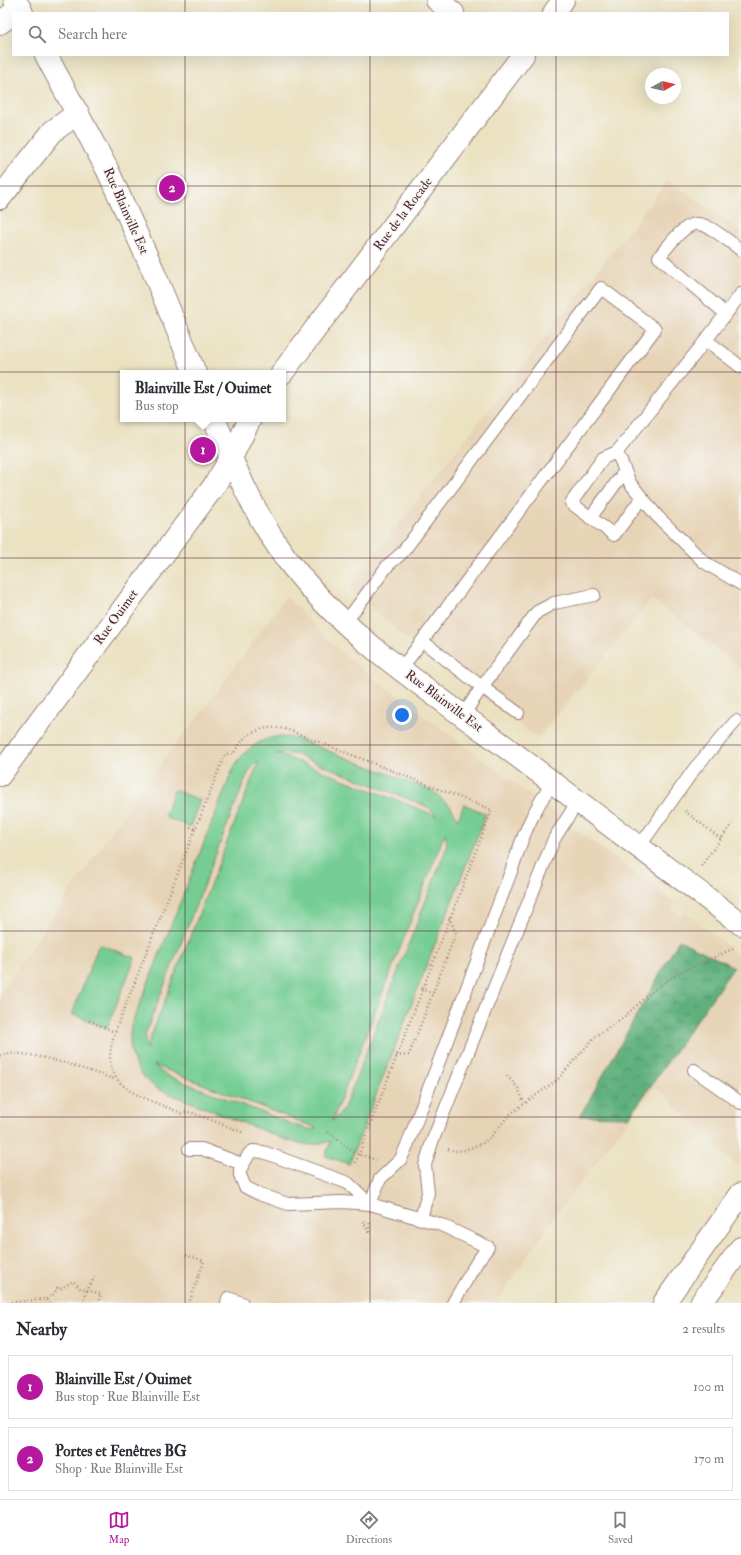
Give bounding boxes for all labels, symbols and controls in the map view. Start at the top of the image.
search box [12,12,729,56]
icon: search [26,23,48,45]
text: Search here [58,25,127,44]
north arrow [645,68,681,104]
street label: Rue Blainville Est [100,165,152,257]
pin: 2 [159,173,185,203]
street label: Rue de la Rocade [370,174,436,254]
popup [120,370,286,422]
text: Blainville Est / Ouimet [135,379,271,398]
text: Bus stop [135,398,179,414]
pin: 1 [190,435,216,465]
street label: Rue Ouimet [91,586,141,648]
street label: Rue Blainville Est [402,667,486,735]
your location [392,705,412,725]
text: Nearby [16,1319,67,1340]
text: 2 results [682,1321,725,1337]
text: Blainville Est / Ouimet [55,1370,192,1389]
text: 1 [28,1379,32,1395]
text: 100 m [693,1379,724,1395]
text: Bus stop · Rue Blainville Est [55,1389,200,1405]
text: Portes et Fenêtres BG [55,1442,187,1461]
text: 2 [27,1451,33,1467]
text: 170 m [694,1451,724,1467]
text: Shop · Rue Blainville Est [55,1461,183,1477]
tab: Map [108,1509,130,1546]
tab: Directions [346,1509,392,1546]
tab: Saved [608,1509,633,1546]

